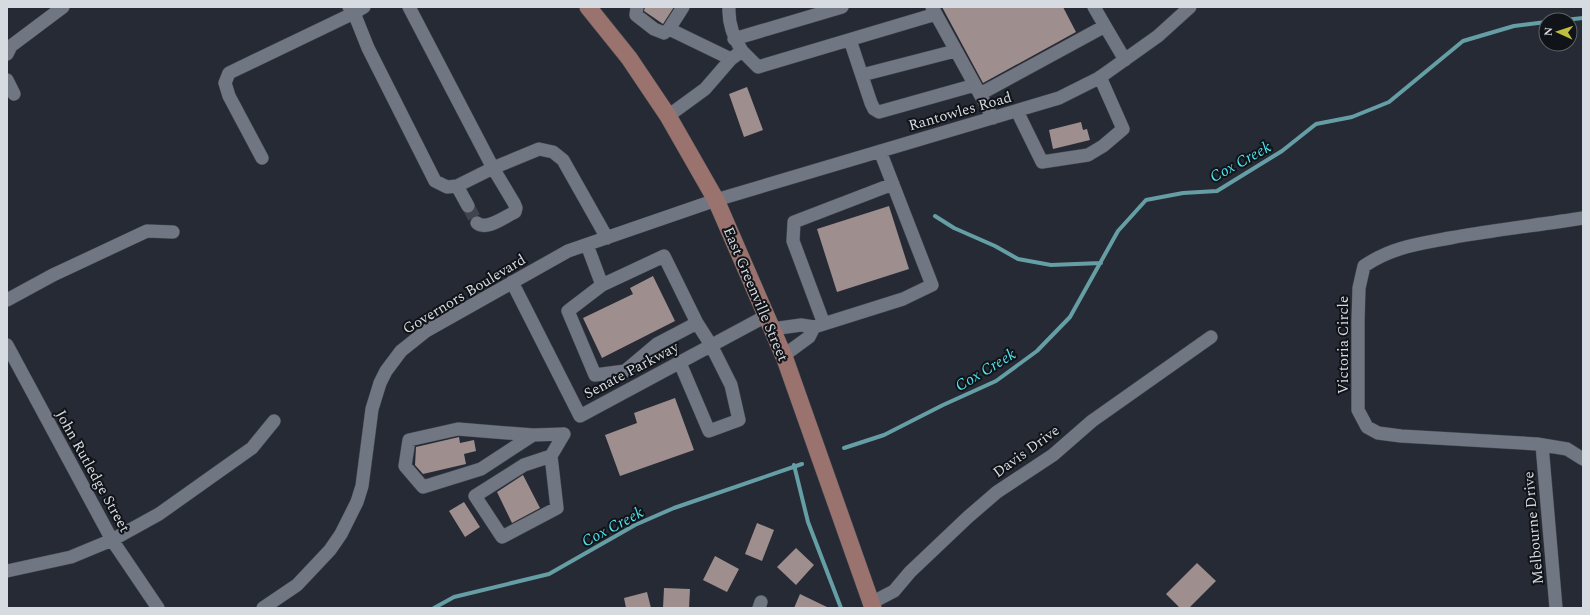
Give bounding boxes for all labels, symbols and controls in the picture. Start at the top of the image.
north arrow [1538,12,1578,52]
text: N [1540,27,1557,36]
street label: Rantowles Road [906,86,1015,137]
water label: Cox Creek [1205,135,1276,189]
street label: East Greenville Street [717,223,794,365]
street label: Governors Boulevard [398,248,530,340]
street label: Victoria Circle [1332,296,1355,394]
street label: Senate Parkway [580,335,683,405]
water label: Cox Creek [951,342,1021,397]
street label: John Rutledge Street [49,406,136,537]
street label: Davis Drive [988,419,1065,484]
street label: Melbourne Drive [1517,470,1550,585]
water label: Cox Creek [577,500,648,553]

